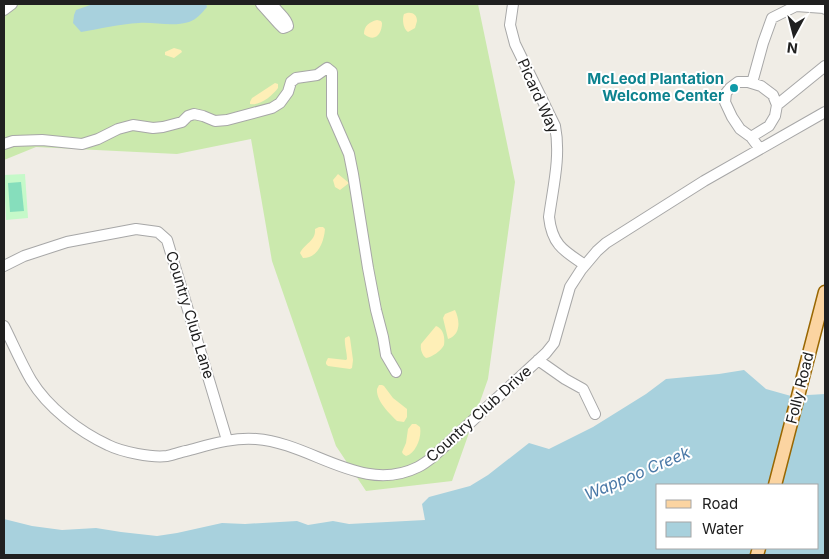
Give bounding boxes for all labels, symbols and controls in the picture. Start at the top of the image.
north arrow [769,10,819,60]
text: N [786,39,799,57]
street label: Picard Way [514,55,564,137]
place label: McLeod Plantation Welcome Center [587,69,724,105]
marker: McLeod Plantation Welcome Center [728,82,740,94]
street label: Country Club Lane [162,249,219,381]
street label: Folly Road [781,350,818,426]
street label: Country Club Drive [422,361,535,466]
water label: Wappoo Creek [581,442,693,504]
legend [656,484,819,549]
text: Road [702,494,738,513]
text: Water [702,519,744,538]

